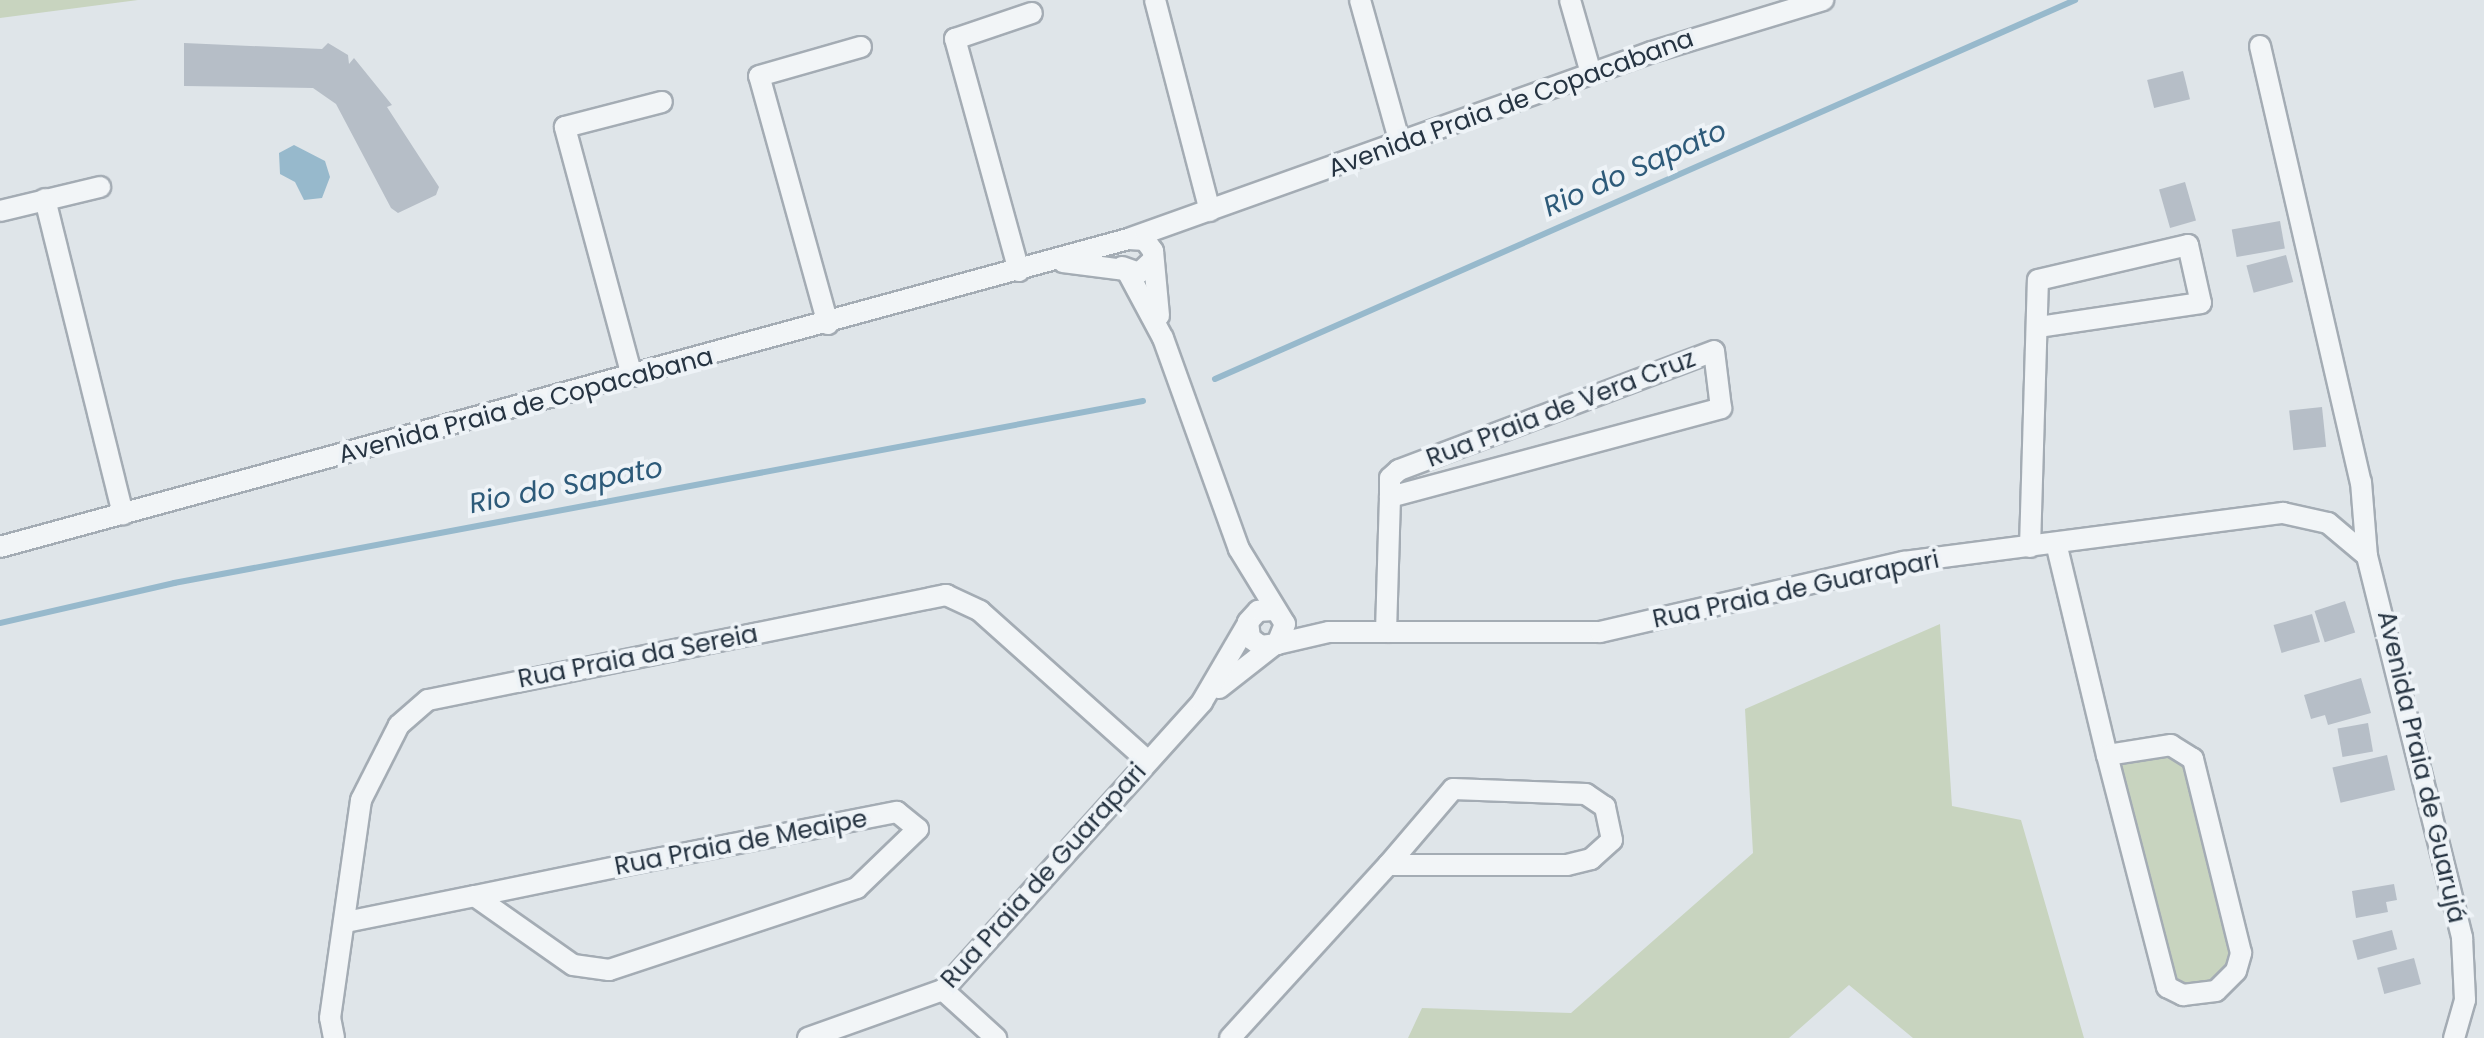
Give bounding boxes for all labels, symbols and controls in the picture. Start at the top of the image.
street label: Avenida Praia de Copacabana [1324,24,1698,184]
water label: Rio do Sapato [1538,114,1732,224]
street label: Avenida Praia de Copacabana [336,342,716,470]
street label: Rua Praia de Vera Cruz [1422,344,1700,474]
water label: Rio do Sapato [466,451,666,521]
street label: Rua Praia de Guarapari [1650,545,1942,635]
street label: Avenida Praia de Guarujá [2370,608,2472,926]
street label: Rua Praia da Sereia [516,619,760,695]
street label: Rua Praia de Guarapari [935,757,1153,995]
street label: Rua Praia de Meaipe [612,804,870,882]

